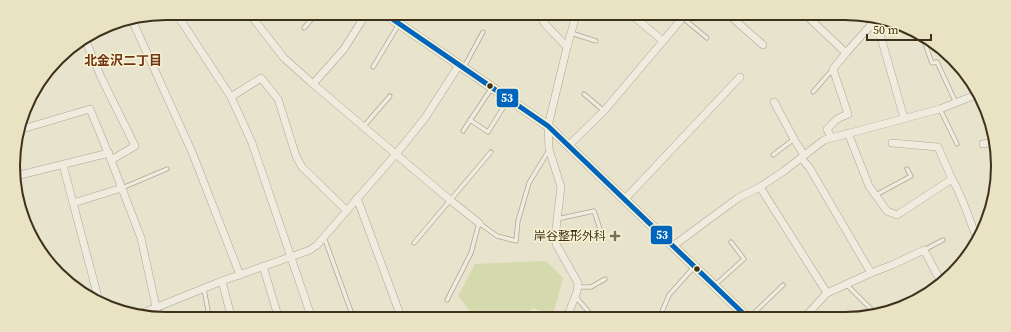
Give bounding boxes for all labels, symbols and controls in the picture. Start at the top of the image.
scale bar [867,16,931,42]
text: 50 m [873,22,899,38]
district label: 北金沢二丁目 [84,52,162,69]
unlabelled marker [485,81,495,91]
line badge: 53 [496,88,519,108]
text: 53 [501,91,513,106]
line badge: 53 [650,225,673,245]
place label: 岸谷整形外科 [534,228,606,244]
text: 53 [656,228,668,243]
marker: 岸谷整形外科 [609,230,621,242]
unlabelled marker [692,264,702,274]

